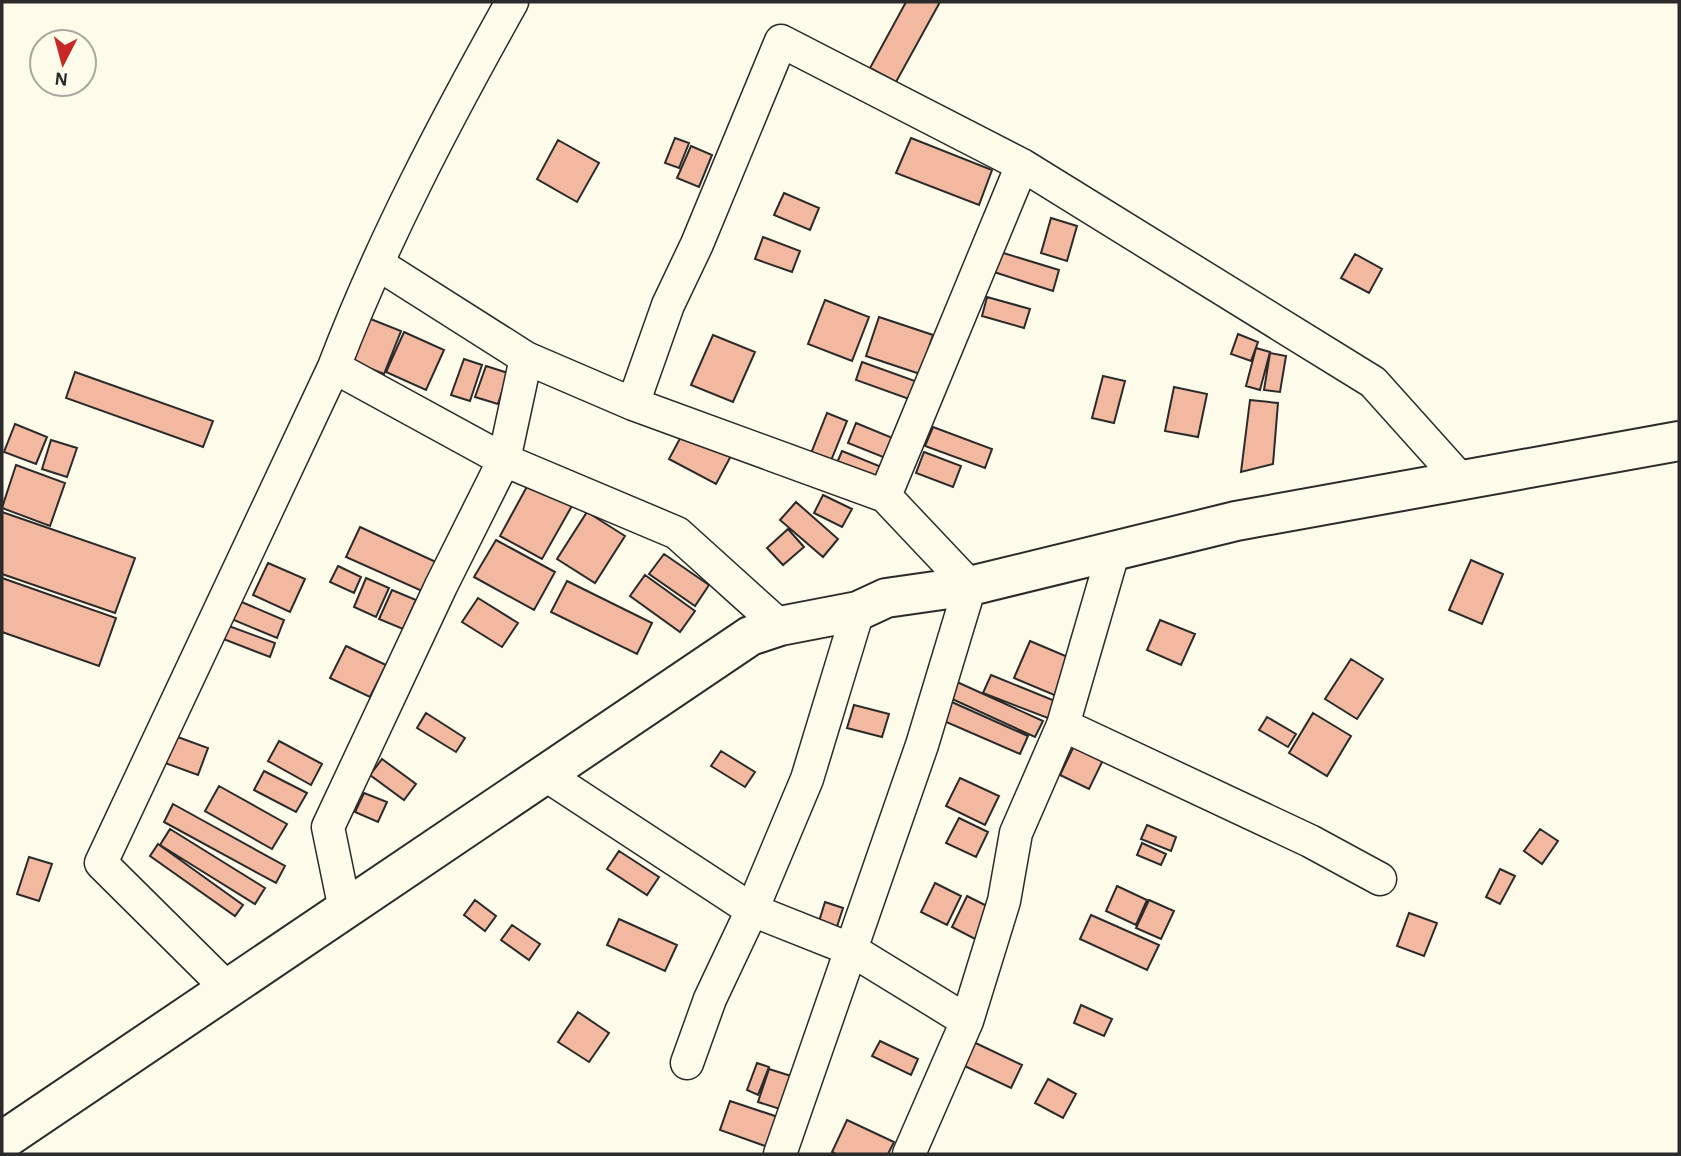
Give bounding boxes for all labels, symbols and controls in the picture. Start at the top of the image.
north arrow [28,28,98,98]
text: N [54,68,69,89]

